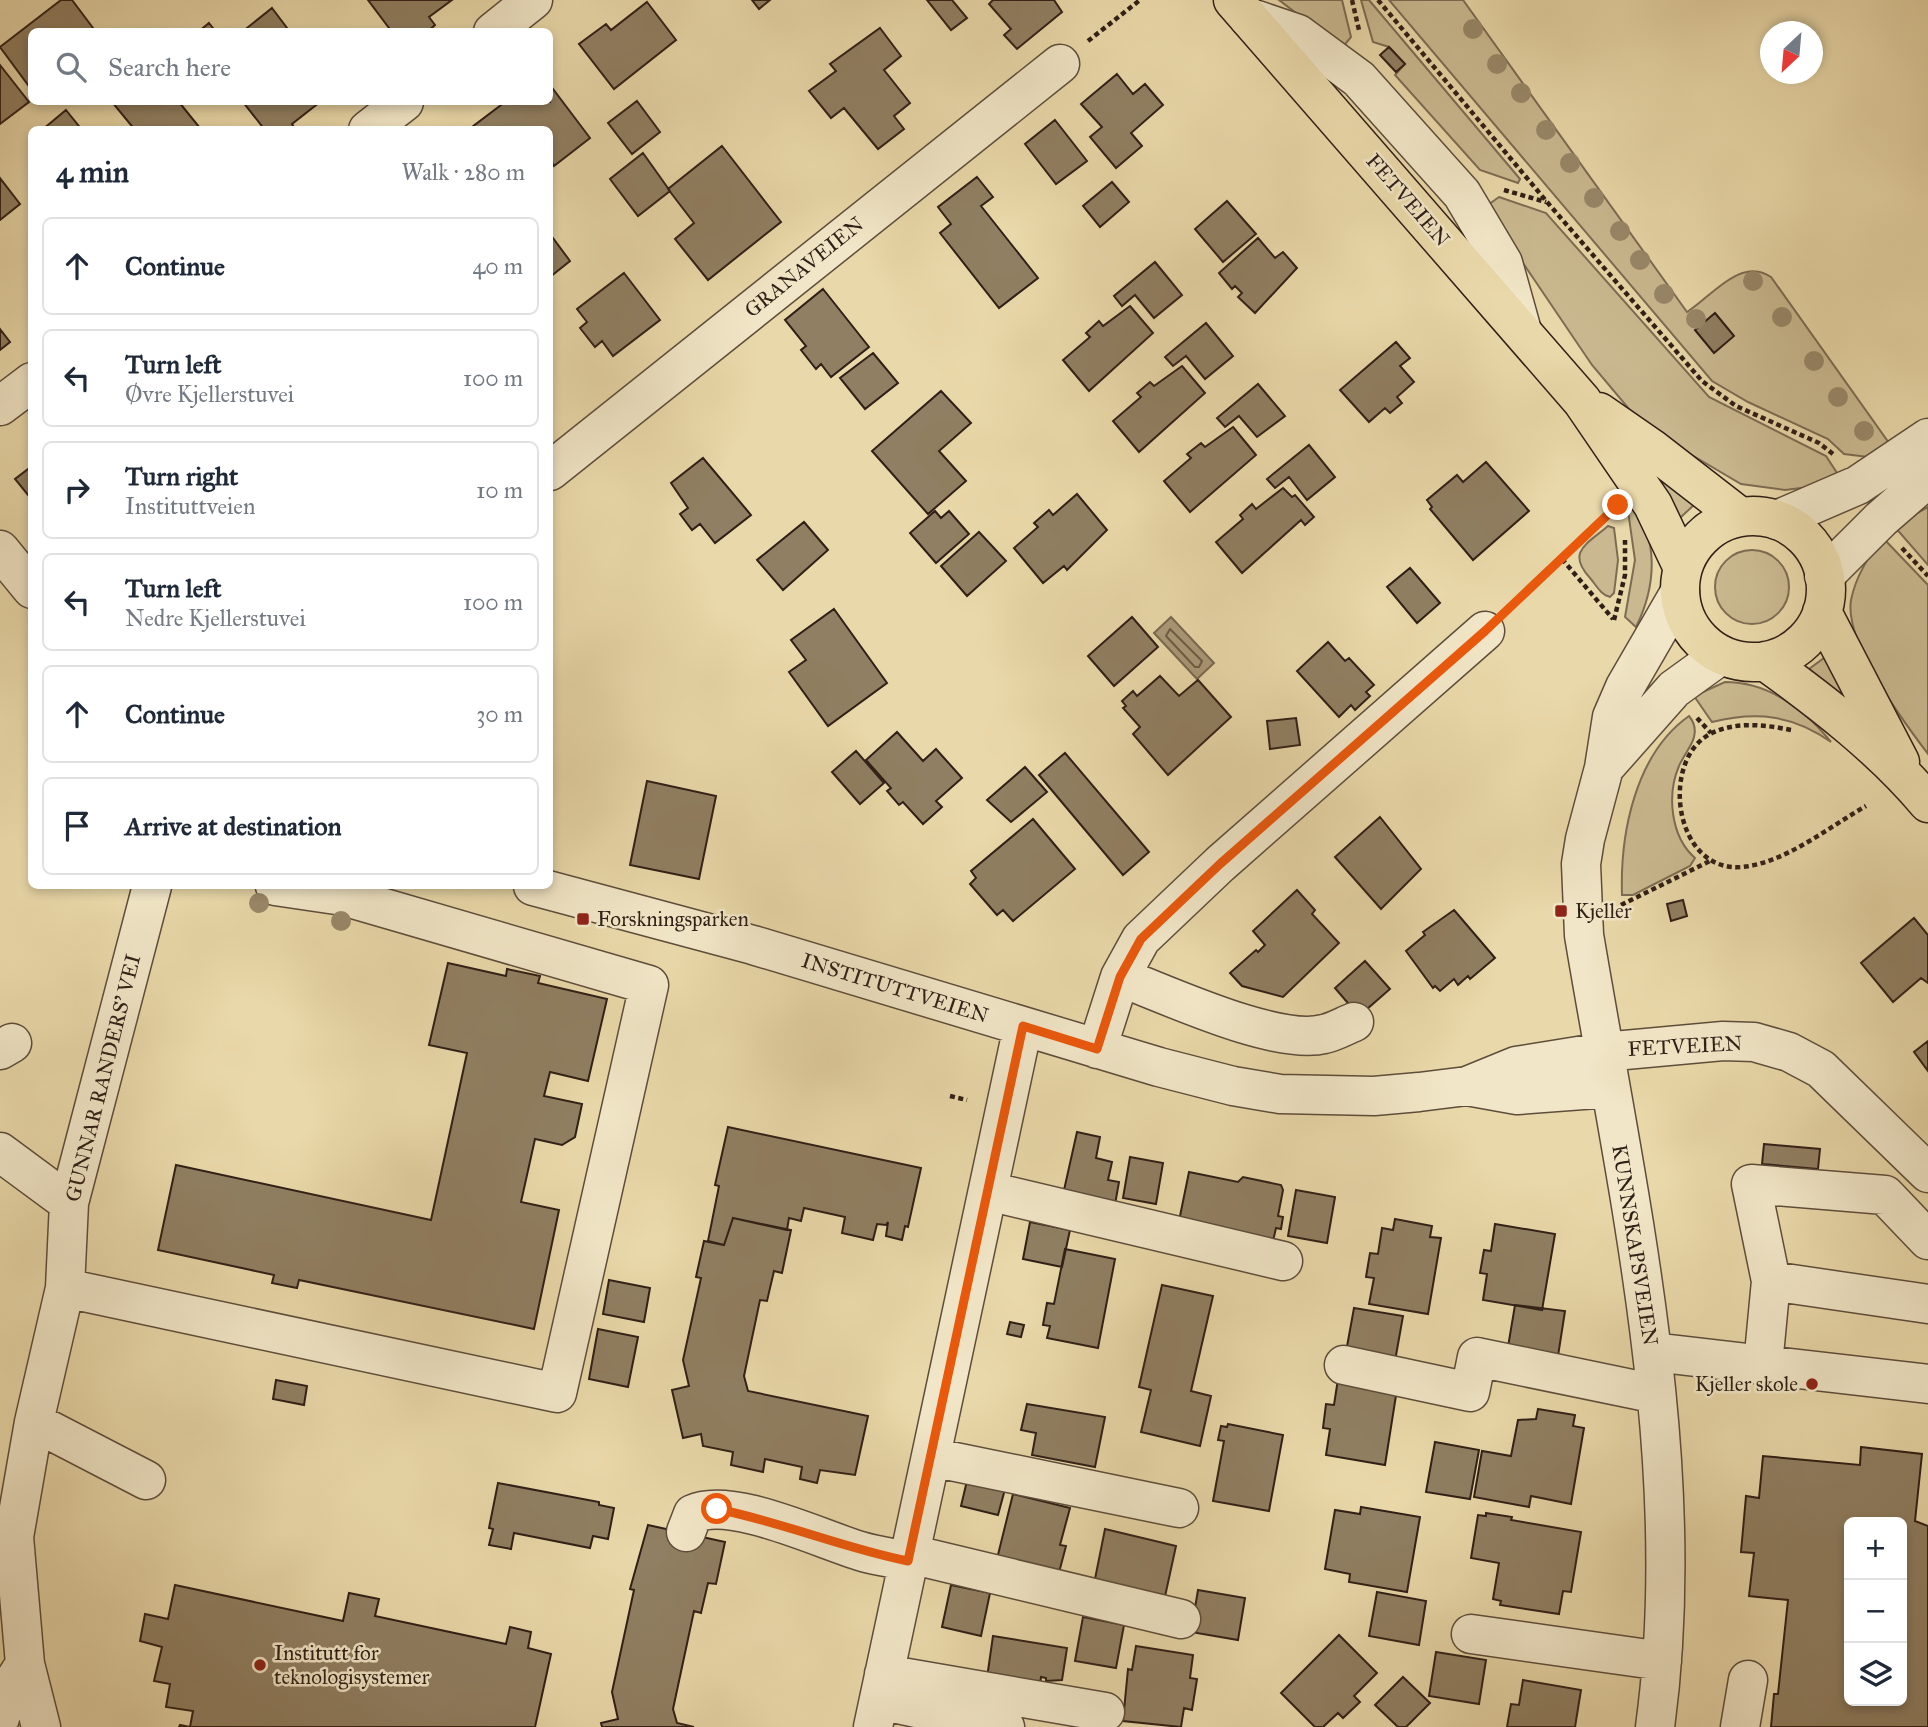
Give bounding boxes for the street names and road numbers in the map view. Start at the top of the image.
street label: FETVEIEN [1361,148,1456,252]
street label: GRANAVEIEN [739,211,869,323]
street label: INSTITUTTVEIEN [798,947,992,1029]
street label: GUNNAR RANDERS' VEI [60,952,146,1204]
street label: FETVEIEN [1627,1030,1743,1062]
street label: KUNNSKAPSVEIEN [1606,1143,1664,1348]

